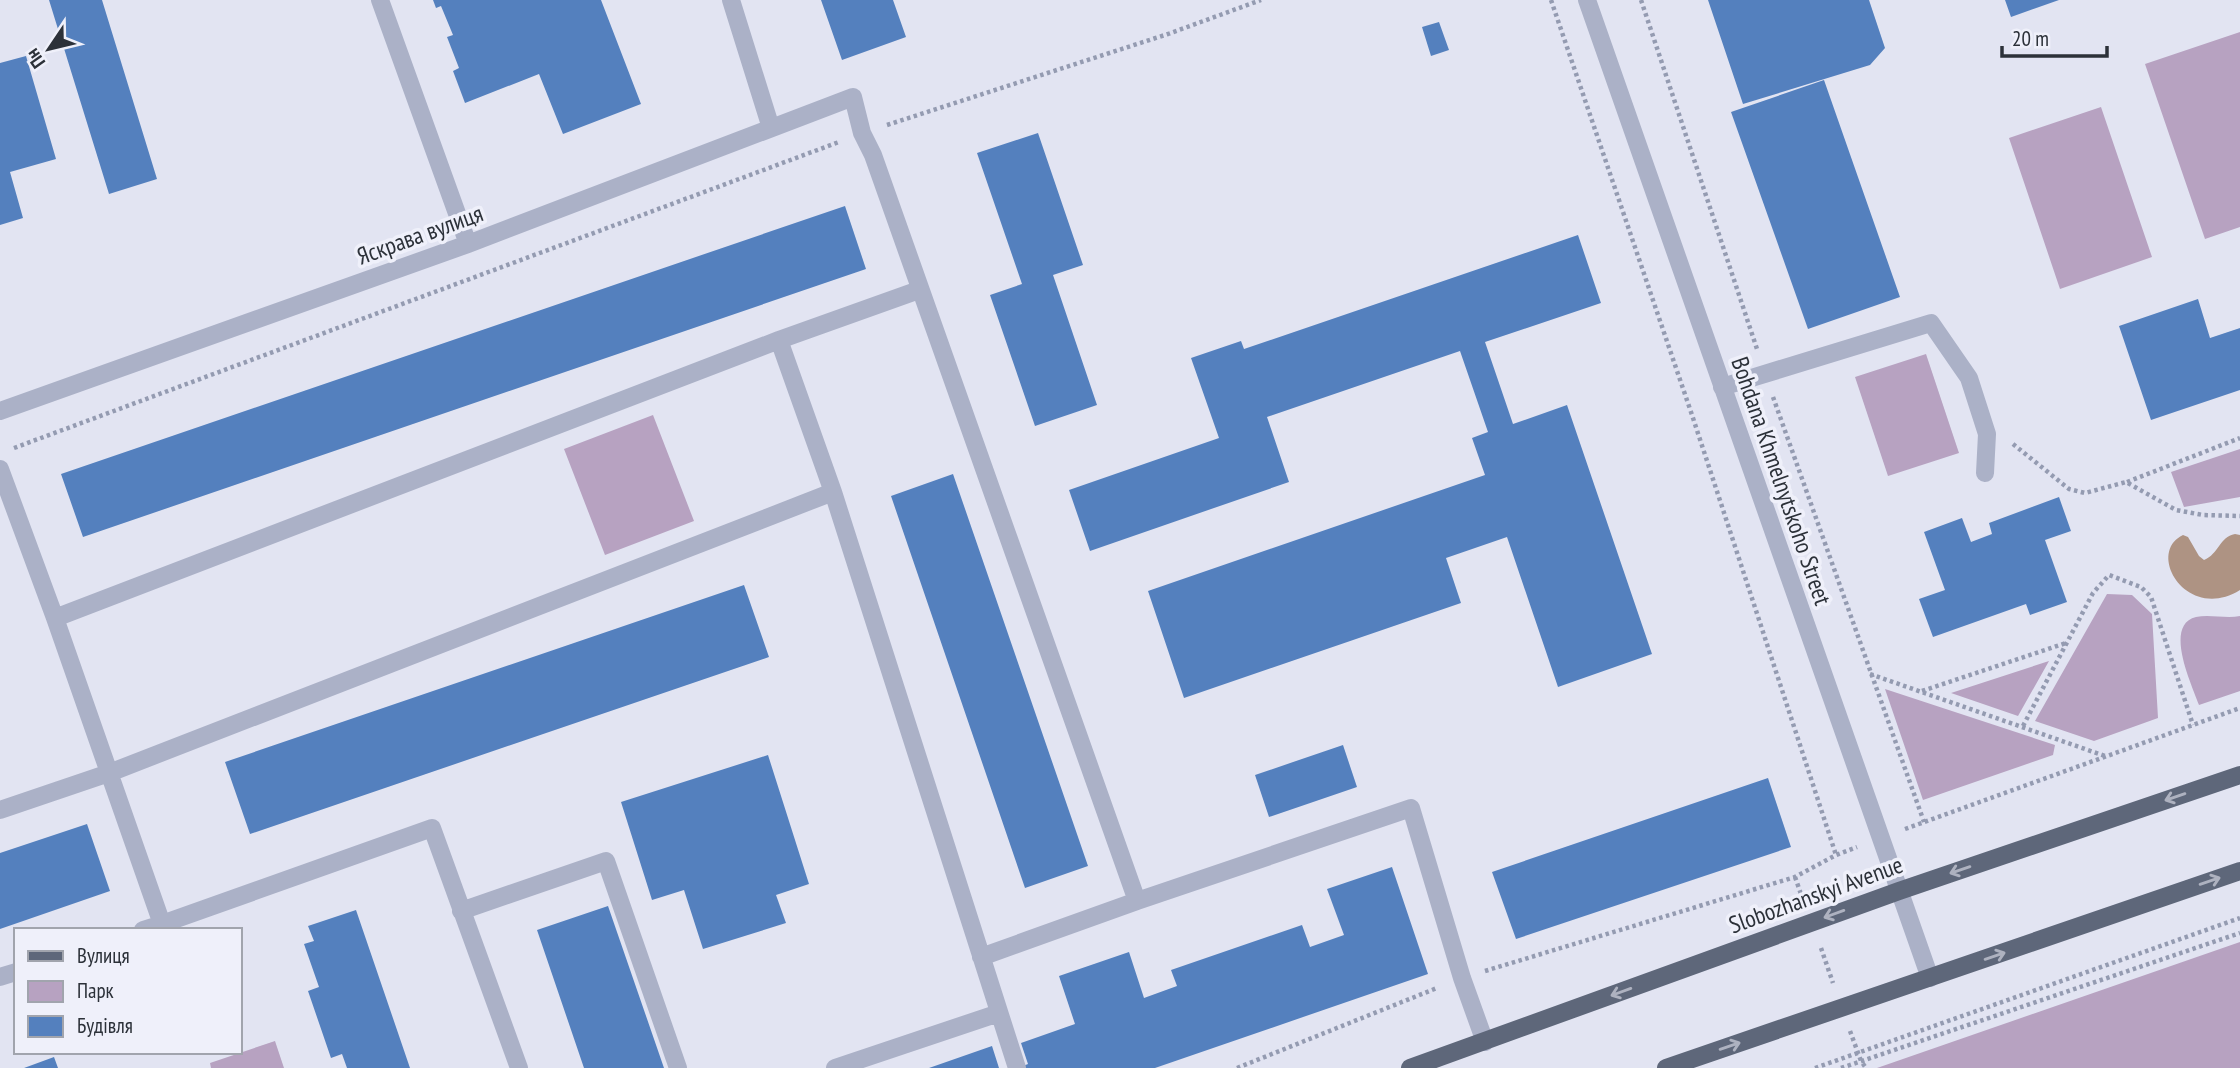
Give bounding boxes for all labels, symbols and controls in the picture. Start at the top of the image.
north arrow [14,14,84,84]
scale bar [2002,14,2107,58]
text: 20 m [2012,25,2049,52]
text: Пн [20,44,50,73]
street label: Яскрава вулиця [353,197,487,272]
street label: Bohdana Khmelnytskoho Street [1724,353,1839,609]
one-way arrow [2165,792,2187,804]
street label: Slobozhanskyi Avenue [1725,849,1907,940]
one-way arrow [1949,865,1971,877]
one-way arrow [2198,874,2220,886]
one-way arrow [1824,909,1846,921]
legend [14,928,242,1054]
text: Вулиця [77,942,130,969]
one-way arrow [1983,948,2005,961]
text: Парк [77,977,114,1004]
one-way arrow [1610,987,1632,1000]
text: Будівля [77,1012,133,1039]
one-way arrow [1719,1039,1741,1051]

